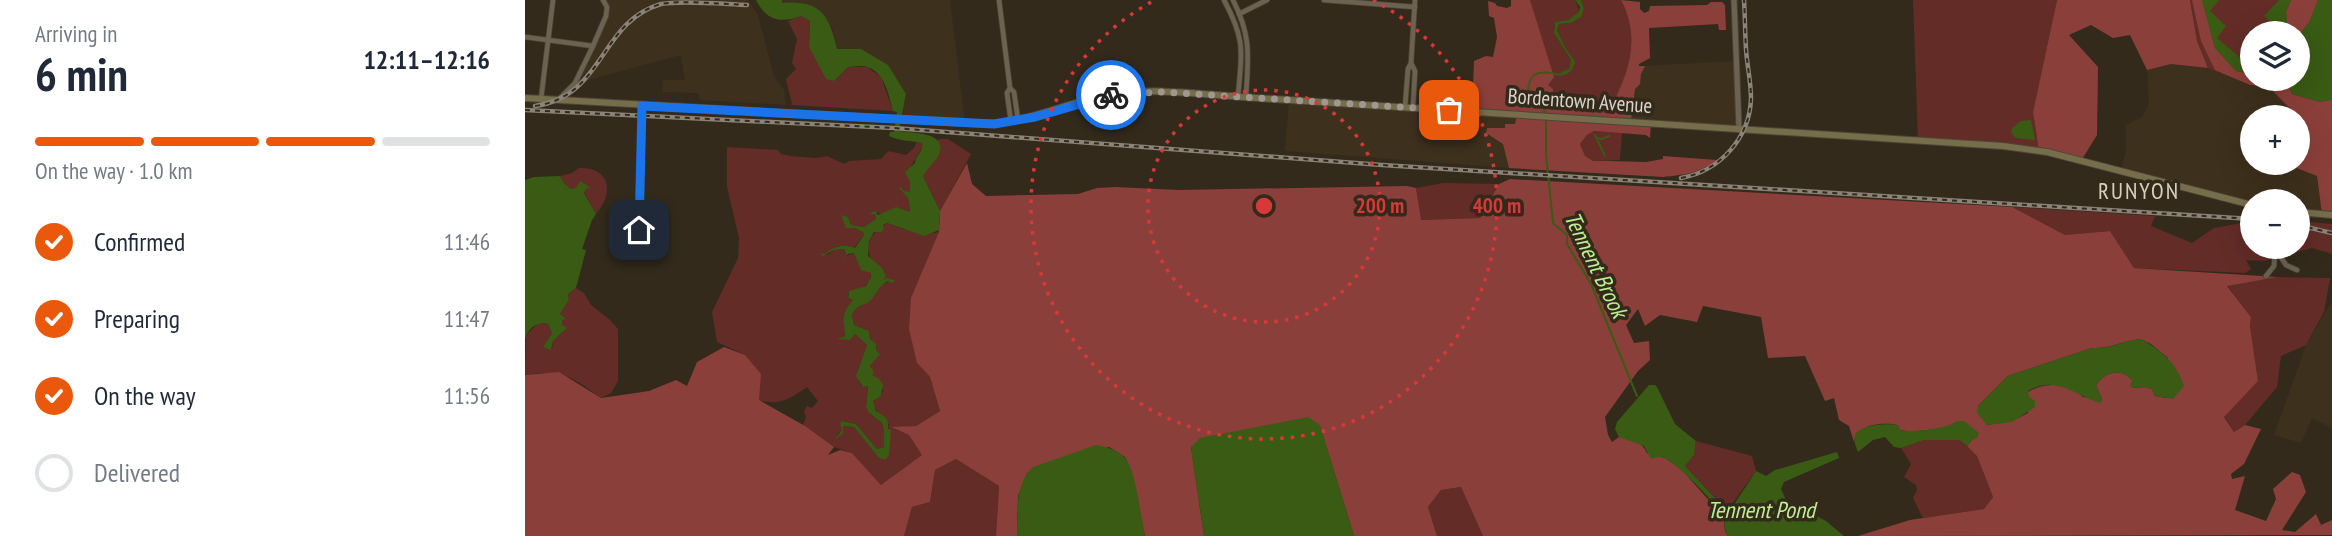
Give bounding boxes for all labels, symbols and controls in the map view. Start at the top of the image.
text: Arriving in [35,19,117,48]
map controls [2240,21,2310,259]
button: layers [2240,21,2310,91]
text: 12:11–12:16 [363,43,490,76]
text: 6 min [35,44,128,104]
courier [1076,60,1146,130]
icon: bike [1092,76,1130,114]
pin [1419,80,1479,140]
street label: Bordentown Avenue [1507,82,1653,119]
icon: bag [1430,91,1468,129]
button: + [2240,105,2310,175]
text: On the way · 1.0 km [35,156,192,185]
district label: RUNYON [2098,176,2180,205]
button: − [2240,189,2310,259]
text: 200 m [1356,192,1404,219]
text: 400 m [1473,192,1521,219]
centre of rings [1252,194,1276,218]
pin [609,200,669,260]
water label: Tennent Brook [1558,207,1636,325]
icon: home [620,211,658,249]
icon: check [35,223,73,261]
text: Confirmed [94,225,185,258]
text: 11:46 [444,227,490,256]
icon: check [35,300,73,338]
text: Preparing [94,302,180,335]
text: 11:47 [444,304,490,333]
icon: check [35,377,73,415]
text: On the way [94,379,196,412]
text: 11:56 [444,381,490,410]
text: Delivered [94,456,180,489]
water label: Tennent Pond [1707,495,1818,524]

